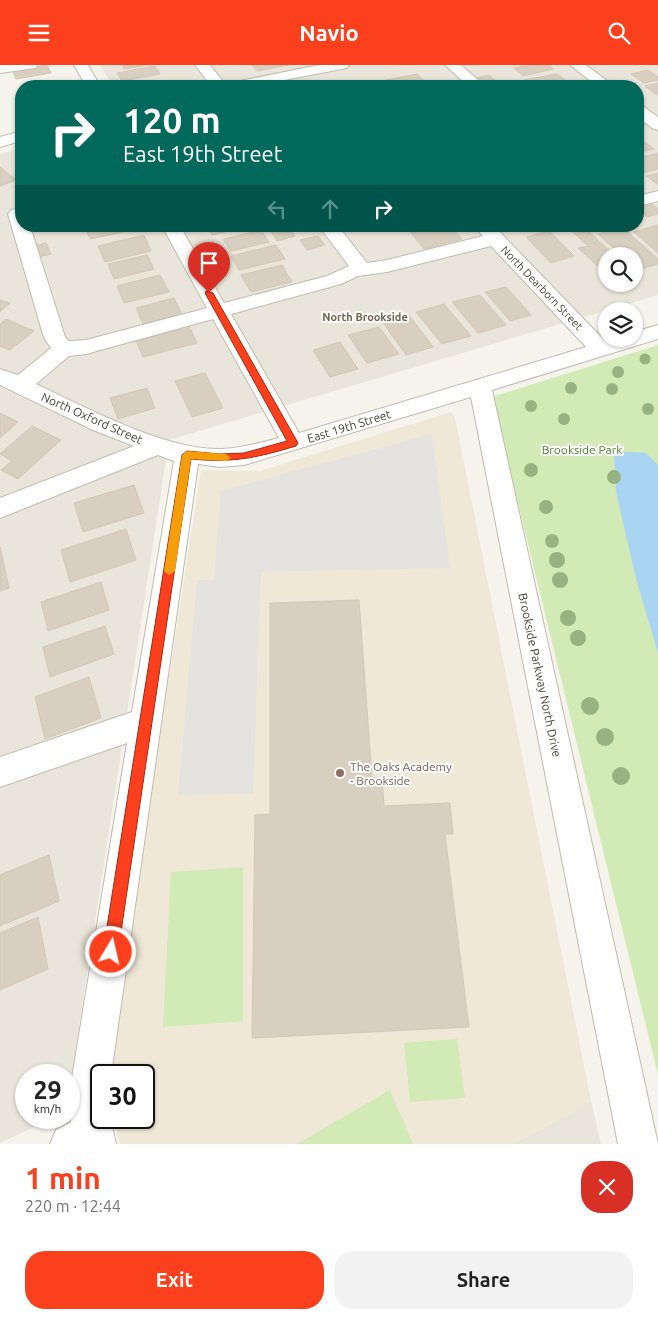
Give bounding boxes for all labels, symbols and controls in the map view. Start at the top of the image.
icon: menu [25,19,53,47]
icon: search [605,19,633,47]
text: Navio [299,20,359,45]
icon: right [40,100,105,165]
text: 120 m [123,100,221,140]
text: East 19th Street [123,141,282,166]
icon: left [263,195,291,223]
icon: ahead [316,195,344,223]
icon: right [369,195,397,223]
pin [188,242,230,293]
street label: North Dearborn Street [499,244,586,333]
map controls [598,247,643,347]
button: search [598,247,643,292]
icon: arrive [195,249,223,277]
button: layers [598,302,643,347]
district label: North Brookside [322,311,408,323]
street label: North Oxford Street [39,390,145,446]
street label: East 19th Street [306,407,393,445]
park label: Brookside Park [542,443,622,456]
street label: Brookside Parkway North Drive [516,592,564,758]
place label: The Oaks Academy - Brookside [350,760,452,787]
marker: The Oaks Academy - Brookside [334,767,346,779]
position arrow [84,925,136,977]
speed limit sign: 30 [90,1064,155,1129]
text: 29 [33,1076,62,1104]
text: km/h [34,1102,61,1115]
text: 1 min [25,1161,101,1195]
button: close [581,1161,633,1213]
text: 220 m · 12:44 [25,1197,121,1215]
button: Exit [25,1251,324,1309]
button: Share [334,1251,633,1309]

